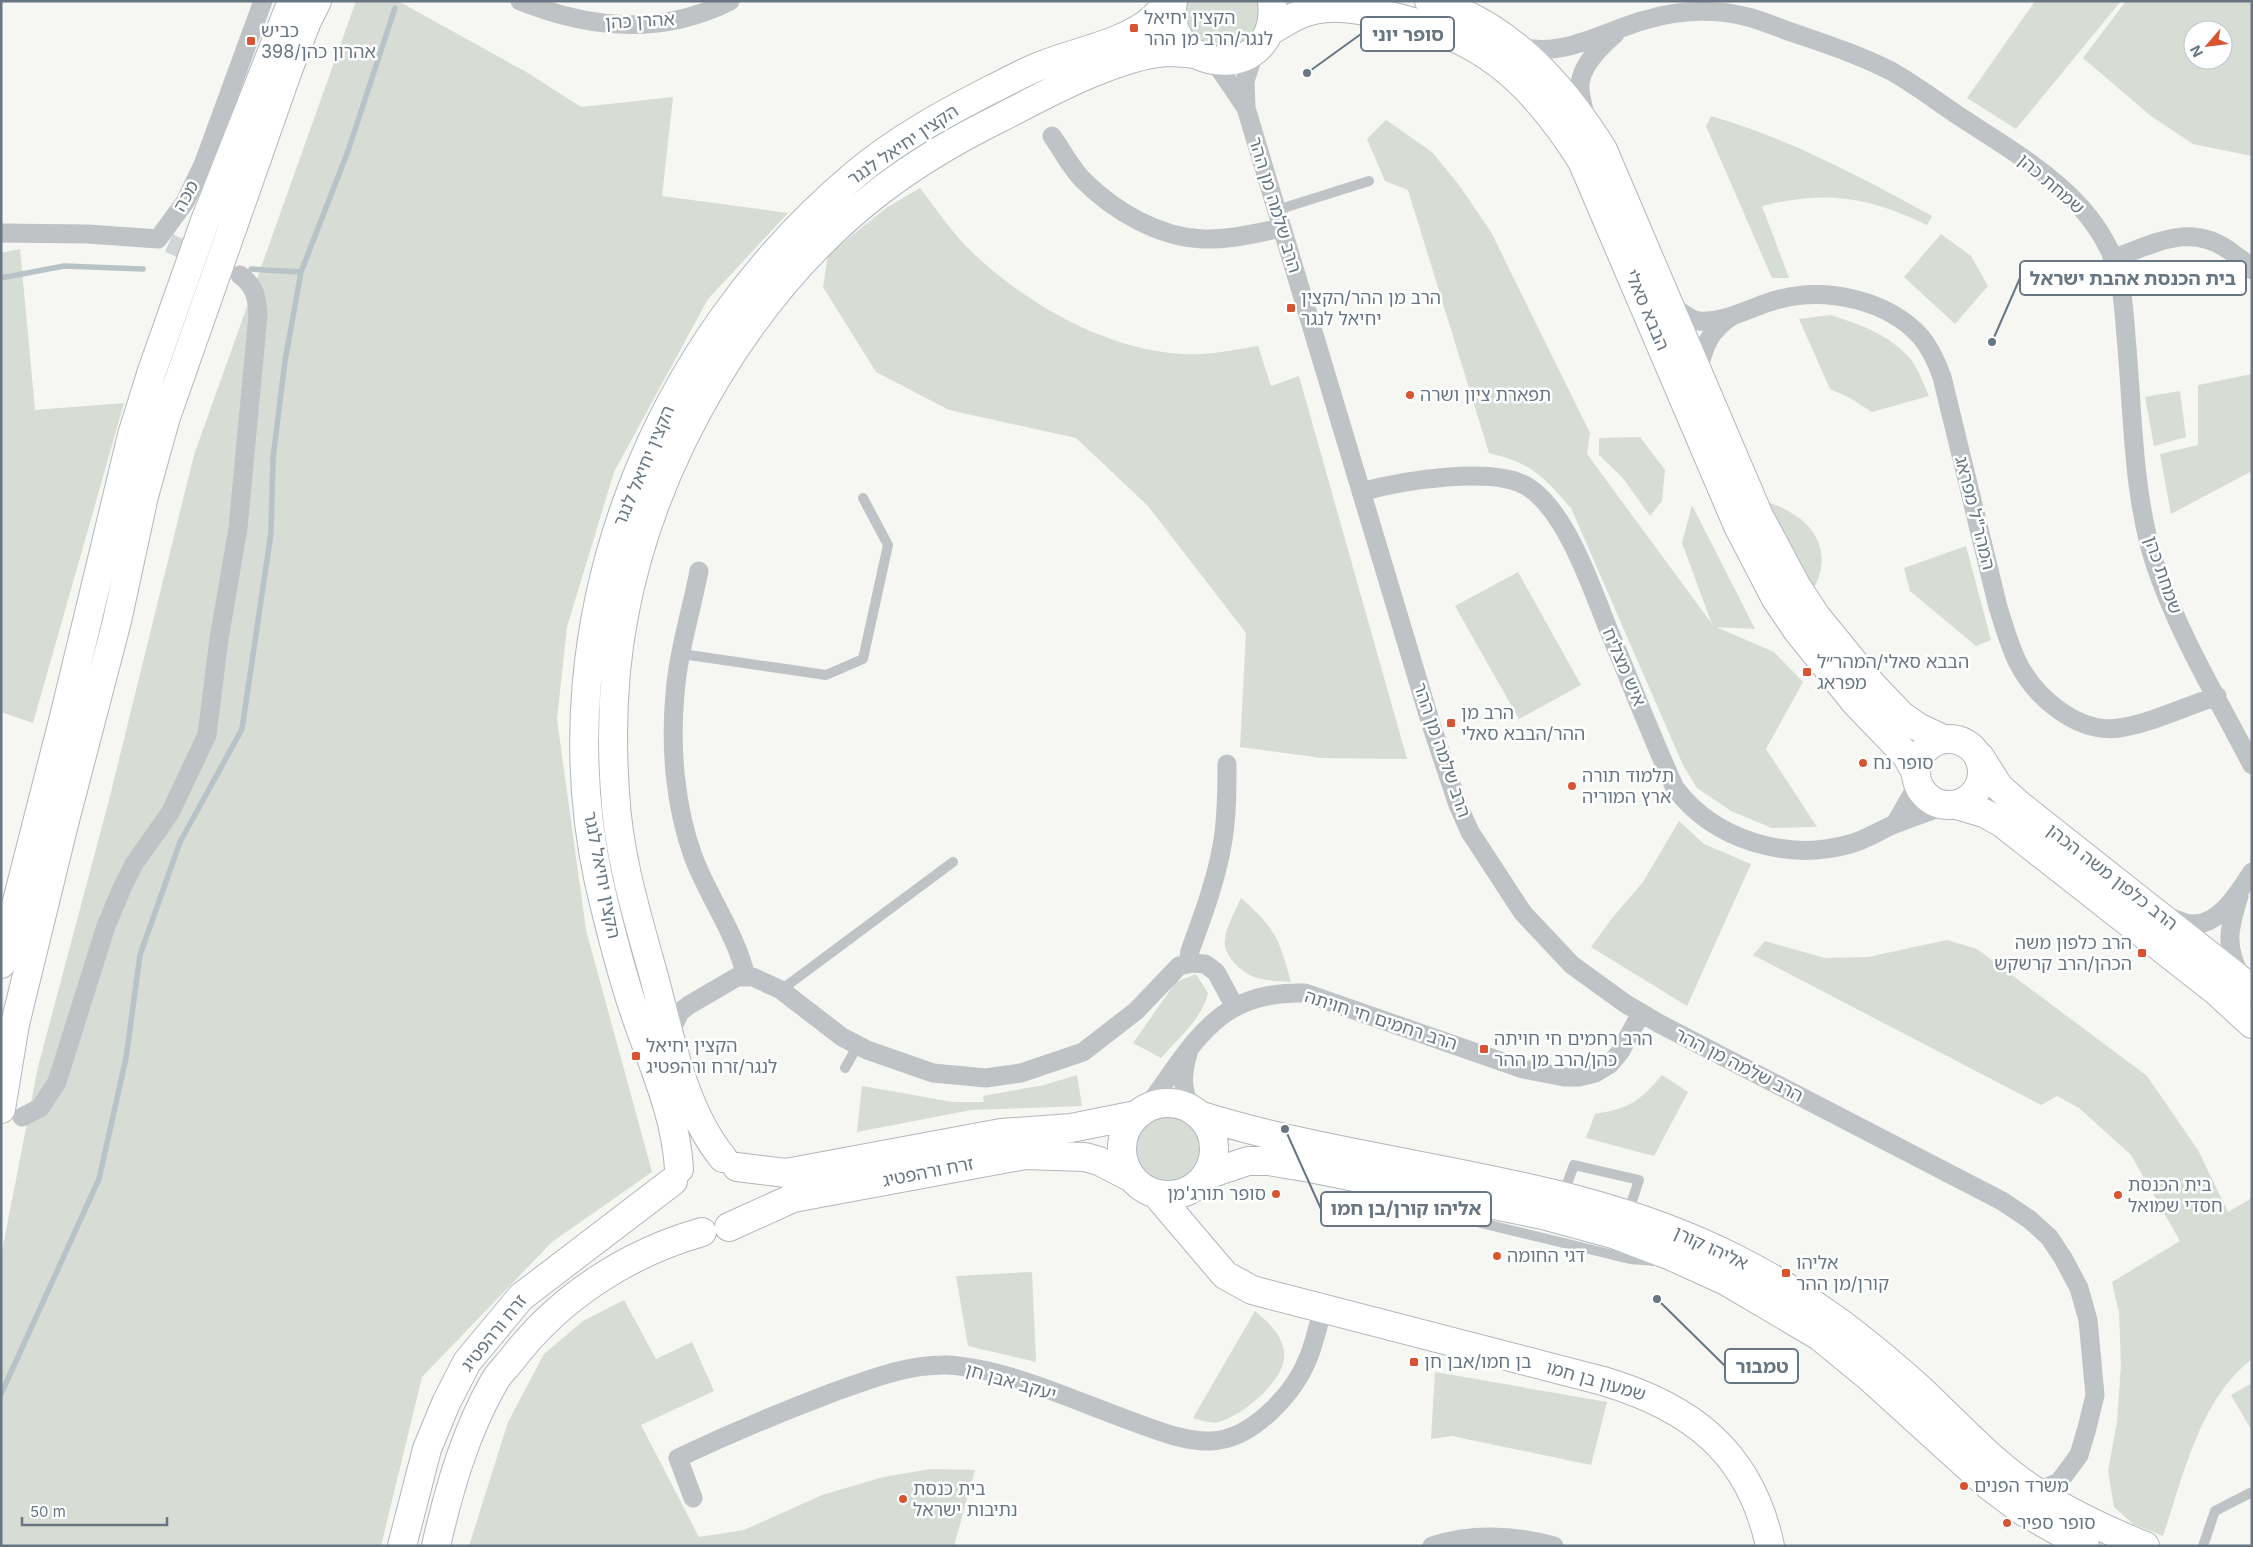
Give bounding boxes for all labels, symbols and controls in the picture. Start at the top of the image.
place label: הקצין יחיאל לנגר/הרב מן ההר [1144,7,1273,49]
street label: אהרן כהן [605,8,675,33]
callout: סופר יוני [1361,17,1454,51]
place label: כביש 398/אהרון כהן [261,20,376,62]
north arrow [2183,20,2233,70]
marker: הקצין יחיאל לנגר/הרב מן ההר [1128,22,1140,34]
text: סופר יוני [1372,23,1444,46]
marker: כביש 398/אהרון כהן [245,35,257,47]
text: N [2186,43,2206,60]
street label: הקצין יחיאל לנגר [843,100,962,189]
street label: הרב שלמה מן ההר [1245,134,1306,275]
street label: שמחת כהן [2014,149,2089,218]
street label: מכה [169,177,203,215]
callout: בית הכנסת אהבת ישראל [2020,261,2246,295]
street label: הבבא סאלי [1621,266,1674,353]
text: בית הכנסת אהבת ישראל [2030,267,2236,290]
place label: הרב מן ההר/הקצין יחיאל לנגר [1301,287,1441,329]
marker: הרב מן ההר/הקצין יחיאל לנגר [1285,302,1297,314]
place label: תפארת ציון ושרה [1420,384,1551,405]
marker: תפארת ציון ושרה [1404,389,1416,401]
street label: הקצין יחיאל לנגר [609,402,678,529]
street label: המהר"ל מפראג [1951,454,2000,572]
street label: שמחת כהן [2140,533,2187,616]
street label: איש מצליח [1599,625,1650,709]
place label: הבבא סאלי/המהר״ל מפראג [1817,651,1969,693]
marker: הבבא סאלי/המהר״ל מפראג [1801,666,1813,678]
street label: הרב שלמה מן ההר [1410,680,1475,820]
place label: הרב מן ההר/הבבא סאלי [1461,702,1585,744]
marker: הרב מן ההר/הבבא סאלי [1445,717,1457,729]
place label: סופר נח [1873,752,1934,773]
marker: סופר נח [1857,757,1869,769]
place label: תלמוד תורה ארץ המוריה [1582,765,1674,807]
marker: תלמוד תורה ארץ המוריה [1566,780,1578,792]
street label: הקצין יחיאל לנגר [580,810,625,940]
street label: הרב כלפון משה הכהן [2043,819,2182,934]
place label: הרב כלפון משה הכהן/הרב קרשקש [1994,932,2132,974]
marker: הרב כלפון משה הכהן/הרב קרשקש [2136,947,2148,959]
street label: הרב רחמים חי חויתה [1302,985,1460,1054]
street label: הרב שלמה מן ההר [1672,1023,1807,1106]
place label: הרב רחמים חי חויתה כהן/הרב מן ההר [1494,1028,1653,1070]
place label: הקצין יחיאל לנגר/זרח ורהפטיג [646,1035,777,1077]
marker: הרב רחמים חי חויתה כהן/הרב מן ההר [1478,1043,1490,1055]
marker: הקצין יחיאל לנגר/זרח ורהפטיג [630,1050,642,1062]
street label: זרח ורהפטיג [880,1152,975,1191]
place label: בית הכנסת חסדי שמואל [2128,1174,2223,1216]
place label: סופר תורג'מן [1167,1183,1266,1204]
marker: סופר תורג'מן [1270,1188,1282,1200]
marker: בית הכנסת חסדי שמואל [2112,1189,2124,1201]
callout: אליהו קורן/בן חמו [1321,1192,1491,1226]
text: אליהו קורן/בן חמו [1331,1197,1482,1220]
street label: אליהו קורן [1671,1221,1752,1274]
place label: דגי החומה [1507,1245,1585,1266]
marker: דגי החומה [1491,1250,1503,1262]
place label: אליהו קורן/מן ההר [1796,1252,1889,1294]
marker: אליהו קורן/מן ההר [1780,1267,1792,1279]
street label: זרח ורהפטיג [456,1290,531,1375]
callout: טמבור [1725,1349,1798,1383]
place label: בן חמו/אבן חן [1424,1351,1531,1372]
text: טמבור [1735,1355,1789,1378]
marker: בן חמו/אבן חן [1408,1356,1420,1368]
street label: שמעון בן חמו [1544,1356,1648,1405]
street label: יעקב אבן חן [963,1359,1059,1404]
place label: משרד הפנים [1974,1475,2069,1496]
place label: בית כנסת נתיבות ישראל [913,1478,1018,1520]
marker: משרד הפנים [1958,1480,1970,1492]
marker: בית כנסת נתיבות ישראל [897,1493,909,1505]
scale bar [22,1494,168,1526]
text: 50 m [30,1502,66,1521]
place label: סופר ספיר [2017,1512,2095,1533]
marker: סופר ספיר [2001,1517,2013,1529]

